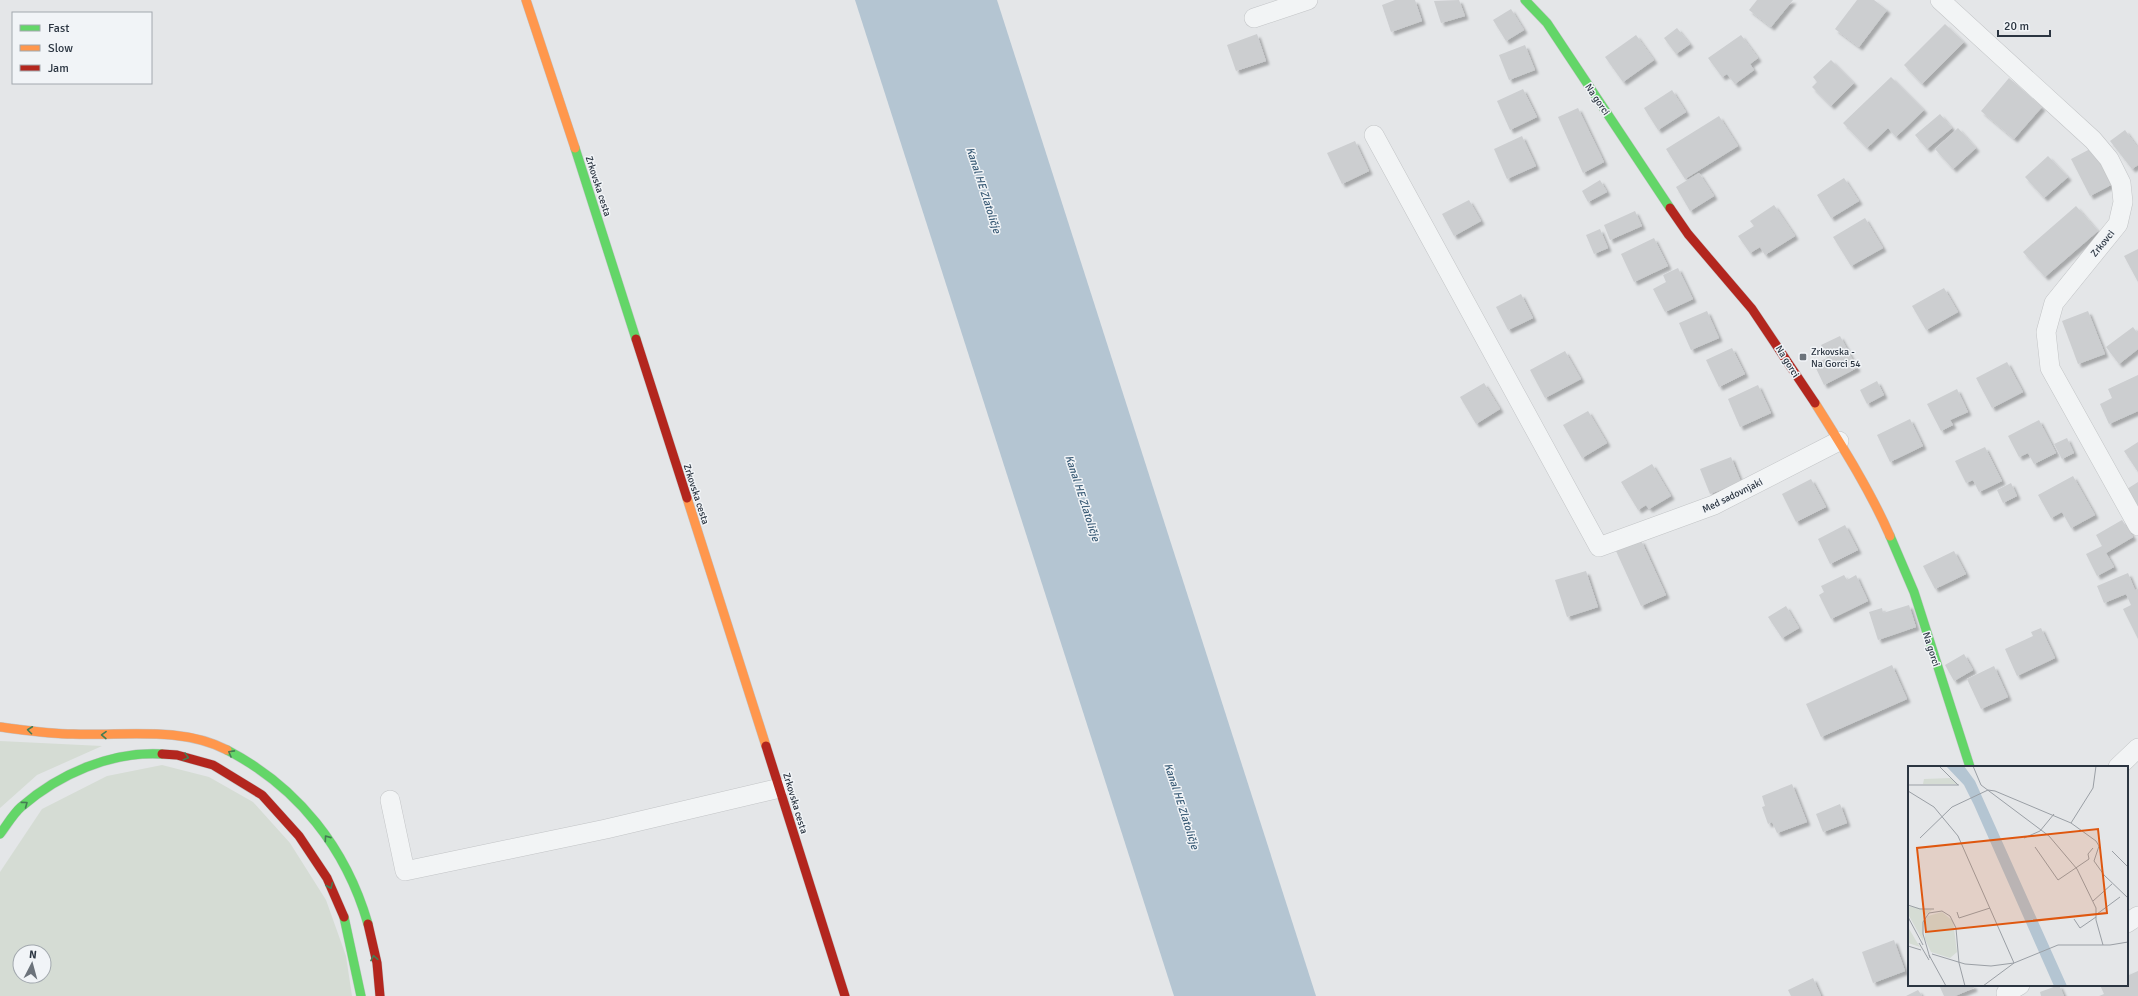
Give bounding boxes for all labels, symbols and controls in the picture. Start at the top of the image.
legend [12,12,152,84]
scale bar [1998,12,2050,38]
text: 20 m [2004,19,2029,34]
text: Fast [48,21,69,36]
text: Slow [48,41,73,56]
text: Jam [48,61,69,76]
street label: Na gorci [1582,81,1612,118]
water label: Kanal HE Zlatoličje [963,145,1004,235]
street label: Zrkovska cesta [583,155,613,218]
street label: Zrkovci [2088,228,2117,259]
street label: Na gorci [1773,343,1802,380]
place label: Zrkovska - Na Gorci 54 [1811,346,1861,370]
marker: Zrkovska - Na Gorci 54 [1798,352,1808,362]
water label: Kanal HE Zlatoličje [1062,453,1103,543]
street label: Zrkovska cesta [681,463,711,526]
street label: Med sadovnjaki [1700,476,1765,516]
street label: Na gorci [1920,631,1942,668]
one-way arrow [27,726,33,735]
one-way arrow [101,731,107,739]
one-way arrow [227,750,235,758]
one-way arrow [182,752,189,761]
water label: Kanal HE Zlatoličje [1161,761,1202,851]
inset map [1908,766,2128,986]
street label: Zrkovska cesta [780,771,810,835]
one-way arrow [20,802,27,809]
one-way arrow [324,835,332,842]
one-way arrow [326,882,334,889]
north arrow [12,944,52,984]
text: N [29,948,37,961]
one-way arrow [371,954,379,961]

